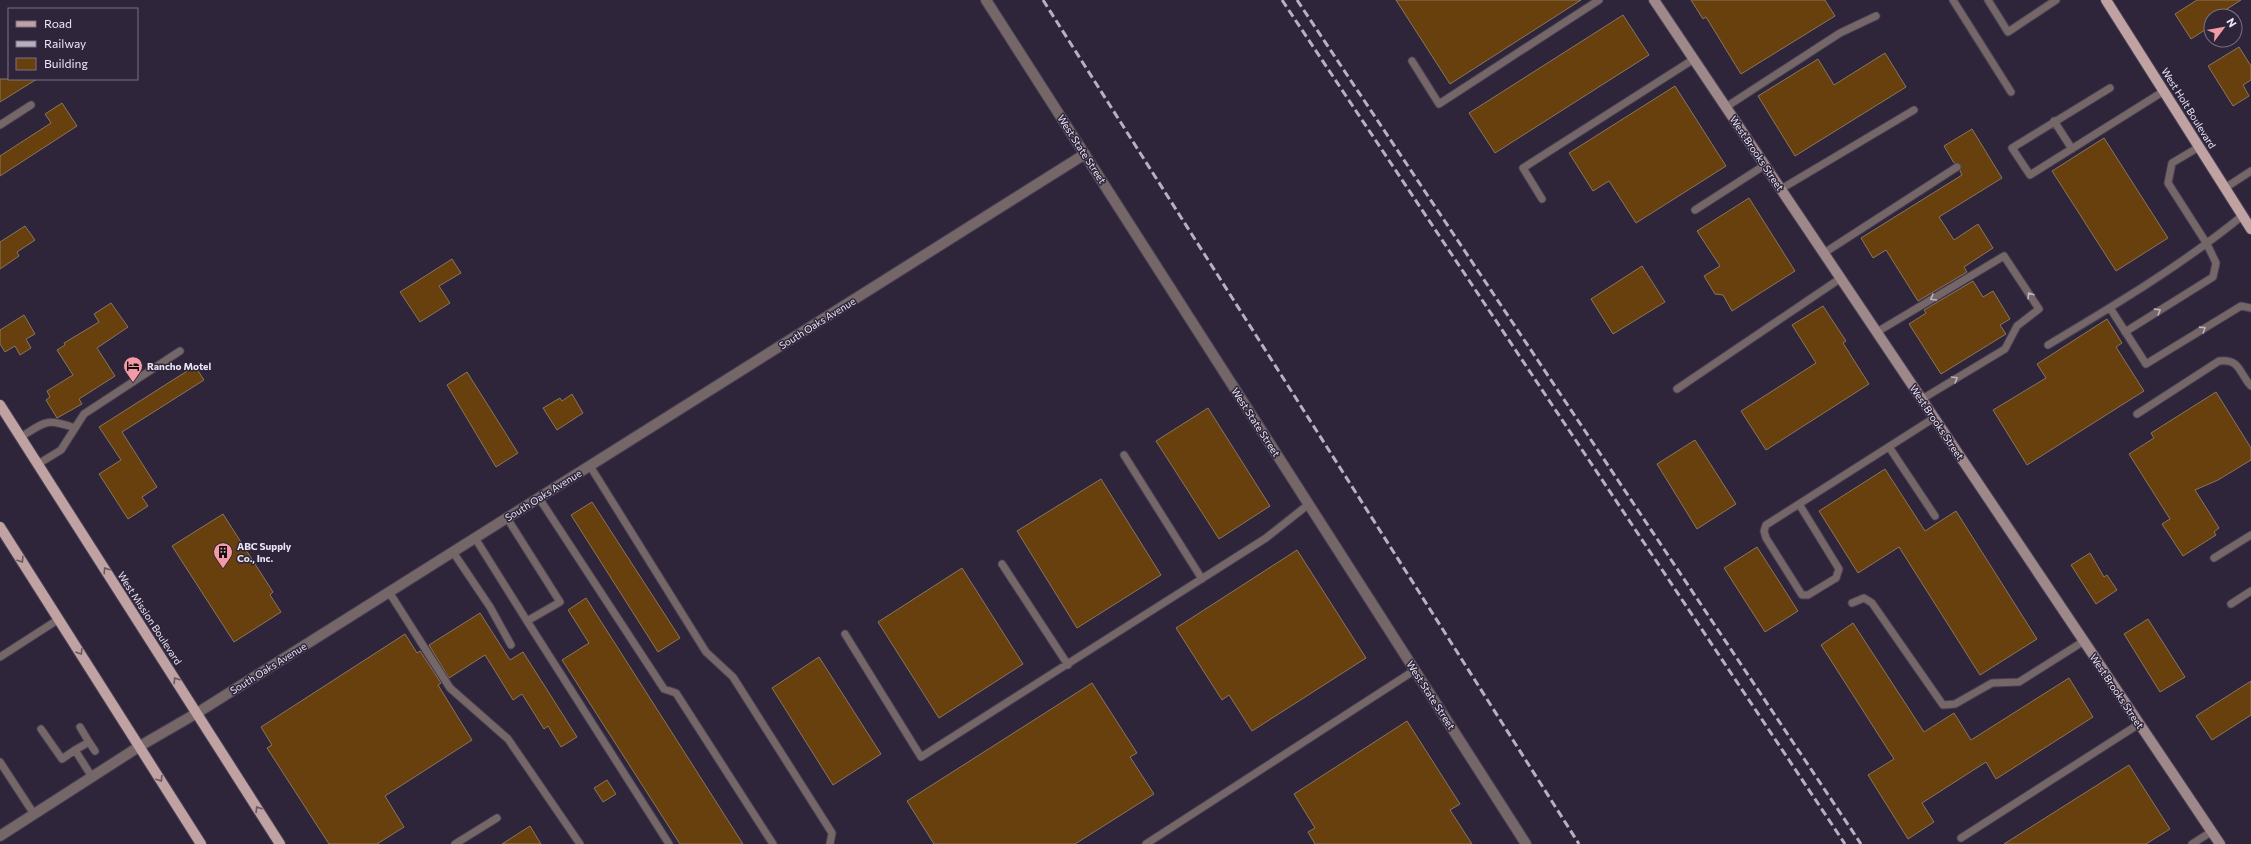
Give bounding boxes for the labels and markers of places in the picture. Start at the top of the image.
hotel icon: Rancho Motel [122,355,144,383]
place label: Rancho Motel [147,360,211,372]
place label: ABC Supply Co., Inc. [237,540,292,564]
building icon: ABC Supply Co., Inc. [212,541,234,569]

